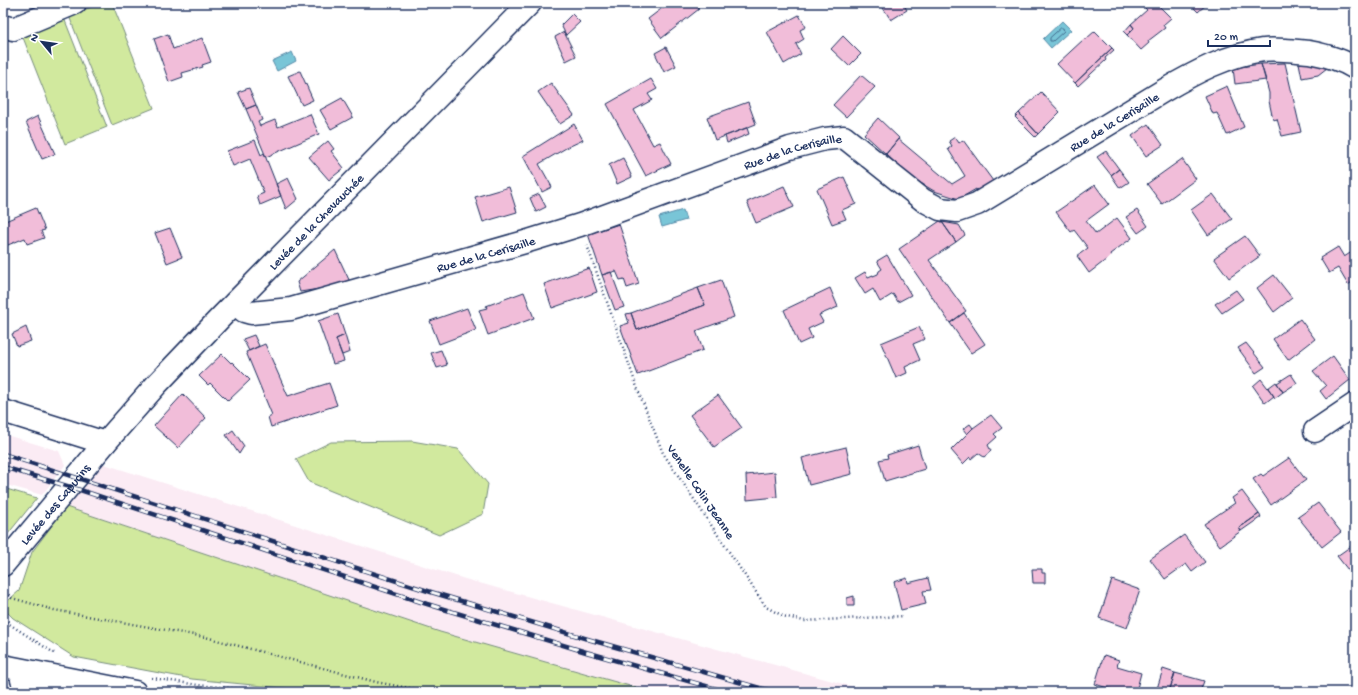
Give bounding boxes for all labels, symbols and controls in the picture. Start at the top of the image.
north arrow [22,22,62,62]
scale bar [1208,22,1270,48]
text: 20 m [1214,31,1239,45]
text: N [28,32,42,44]
street label: Rue de la Cerisaille [1068,90,1163,156]
street label: Rue de la Cerisaille [742,132,843,174]
street label: Levée de la Chevauchée [267,171,368,274]
street label: Rue de la Cerisaille [435,234,538,277]
street label: Venelle Colin Jeanne [662,441,737,543]
street label: Levée des Capucins [18,461,95,549]

